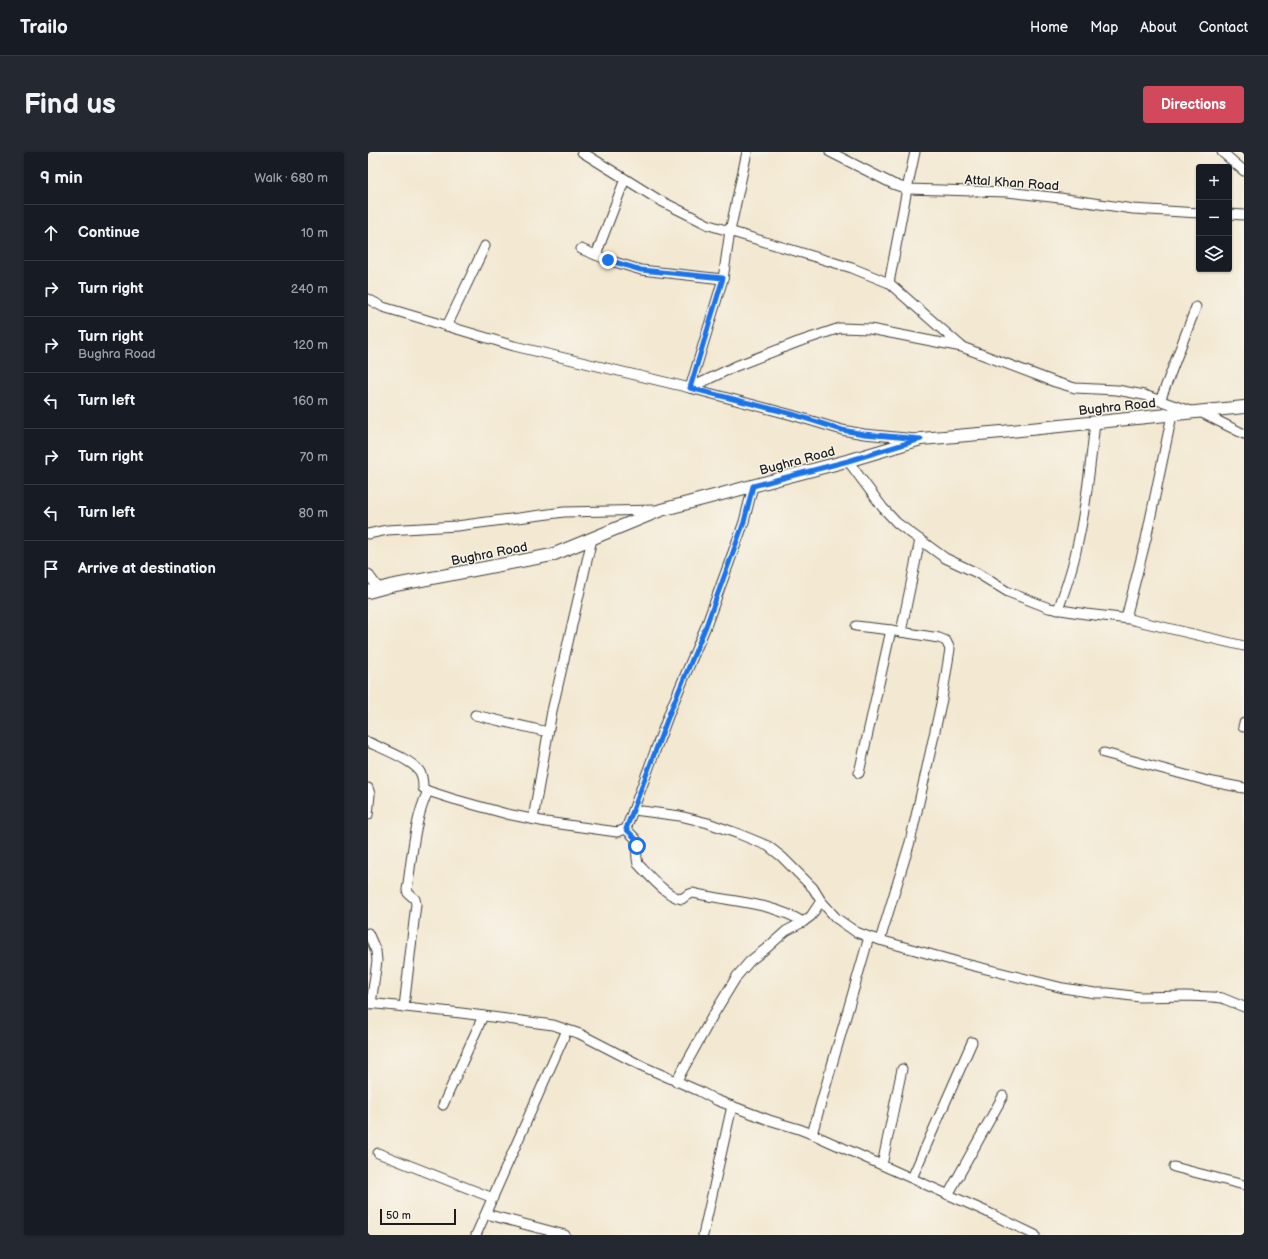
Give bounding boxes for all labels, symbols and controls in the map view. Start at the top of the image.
text: Trailo [20,16,68,39]
text: Home [1030,19,1068,36]
text: Map [1090,19,1118,36]
text: About [1140,19,1177,36]
text: Contact [1199,19,1248,36]
button: Directions [1143,86,1244,123]
text: Find us [24,88,116,121]
map controls [1196,164,1232,272]
button: + [1196,164,1232,200]
text: 9 min [40,168,83,188]
text: Walk · 680 m [254,170,328,186]
street label: Attal Khan Road [964,172,1060,194]
button: − [1196,200,1232,236]
icon: ahead [40,222,62,244]
text: Continue [78,223,140,242]
text: 10 m [301,225,328,241]
button: layers [1196,236,1232,272]
route end [599,251,617,269]
icon: right [40,278,62,300]
text: Turn right [78,279,143,298]
text: 240 m [291,281,328,297]
text: Turn right [78,327,143,346]
icon: right [40,334,62,356]
text: 120 m [293,337,328,353]
text: Bughra Road [78,346,156,362]
icon: left [40,390,62,412]
text: Turn left [78,391,135,410]
text: 160 m [293,393,328,409]
street label: Bughra Road [1078,395,1157,419]
street label: Bughra Road [758,443,837,479]
icon: right [40,446,62,468]
text: Turn right [78,447,143,466]
text: 70 m [300,449,328,465]
icon: left [40,502,62,524]
text: Turn left [78,503,135,522]
text: 80 m [299,505,328,521]
street label: Bughra Road [450,539,529,569]
icon: arrive [40,558,62,580]
text: Arrive at destination [78,559,216,578]
route start [628,837,646,855]
scale bar [380,1207,456,1226]
text: 50 m [386,1209,411,1222]

